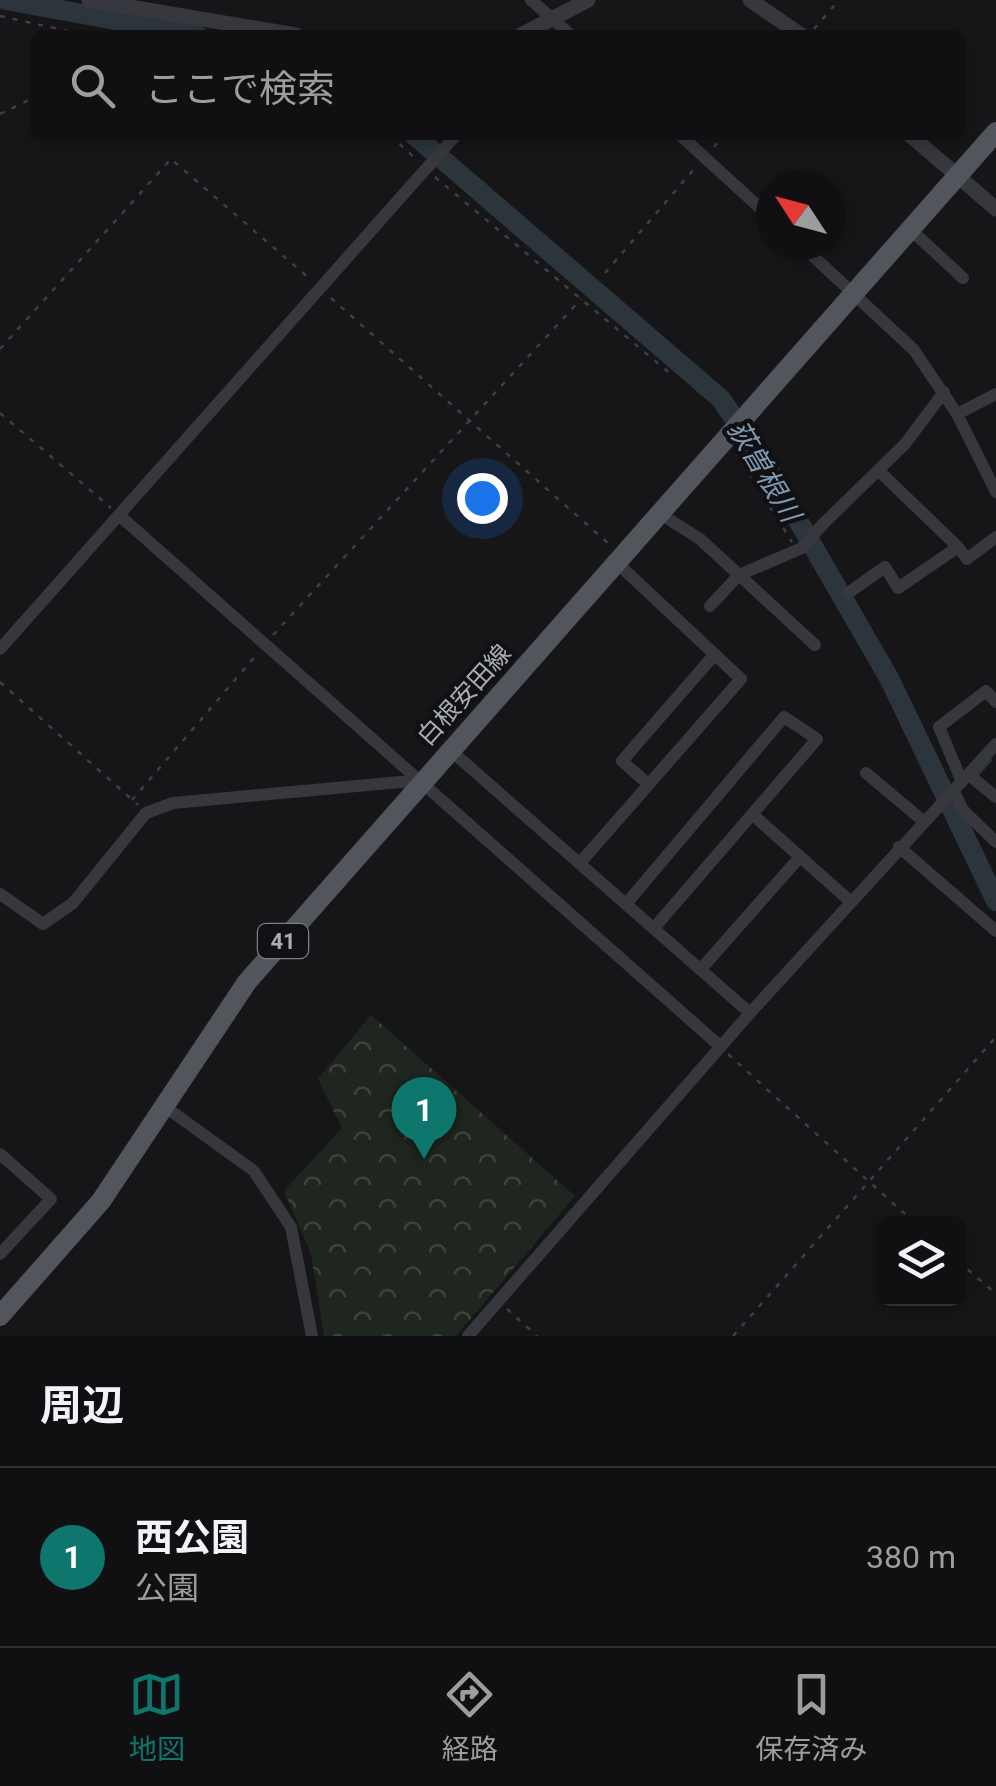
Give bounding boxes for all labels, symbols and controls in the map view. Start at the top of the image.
search box [30,30,966,140]
icon: search [65,58,120,113]
text: ここで検索 [145,67,335,111]
north arrow [756,170,846,260]
water label: 荻曽根川 [721,414,809,530]
your location [457,473,508,524]
street label: 白根安田線 [411,639,517,751]
road number: 41 [258,924,308,958]
pin: 1 [392,1076,456,1159]
map controls [876,1216,966,1306]
button: layers [876,1216,966,1306]
text: 周辺 [40,1381,124,1430]
text: 西公園 [135,1516,249,1560]
text: 1 [63,1538,82,1576]
text: 380 m [866,1538,956,1576]
text: 公園 [135,1569,199,1607]
tab: 地図 [129,1667,185,1767]
tab: 経路 [442,1667,498,1767]
tab: 保存済み [755,1667,867,1767]

